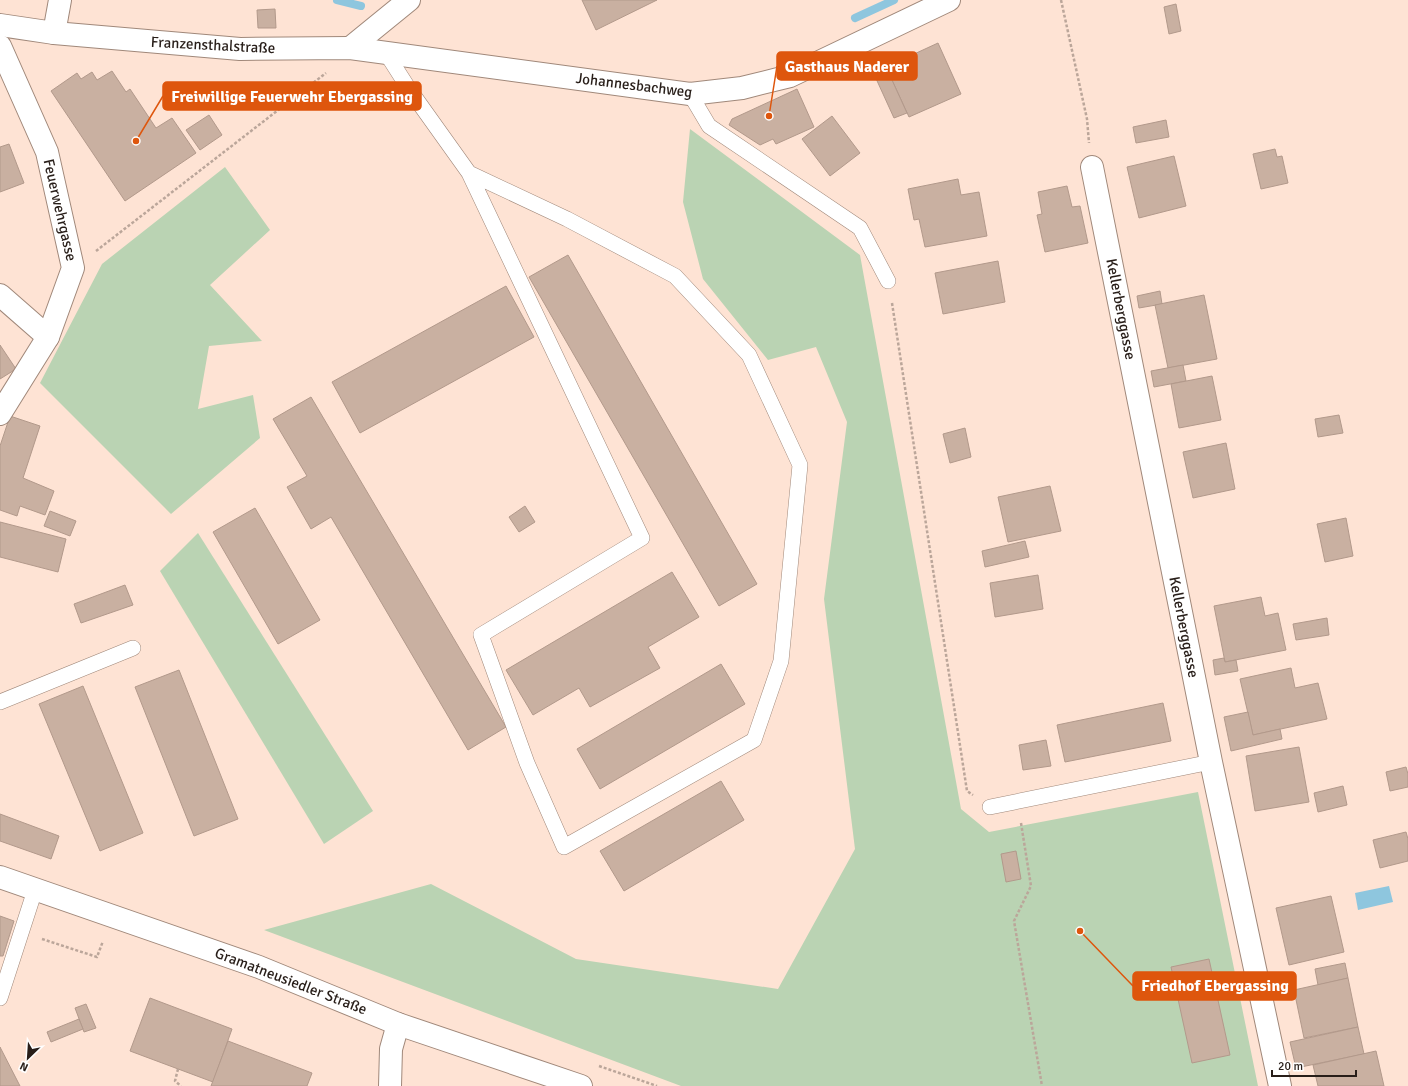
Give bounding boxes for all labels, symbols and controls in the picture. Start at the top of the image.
street label: Franzensthalstraße [150,33,276,57]
callout: Gasthaus Naderer [777,52,917,80]
text: Gasthaus Naderer [785,57,910,77]
street label: Johannesbachweg [575,69,693,101]
callout: Freiwillige Feuerwehr Ebergassing [163,82,421,110]
text: Freiwillige Feuerwehr Ebergassing [171,87,413,107]
street label: Feuerwehrgasse [40,157,80,263]
street label: Kellerberggasse [1102,257,1140,361]
street label: Kellerberggasse [1165,575,1203,679]
street label: Gramatneusiedler Straße [212,944,370,1018]
callout: Friedhof Ebergassing [1133,972,1296,1000]
text: Friedhof Ebergassing [1141,976,1289,996]
north arrow [8,1038,48,1078]
scale bar [1272,1052,1356,1078]
text: N [18,1059,30,1074]
text: 20 m [1278,1059,1303,1074]

